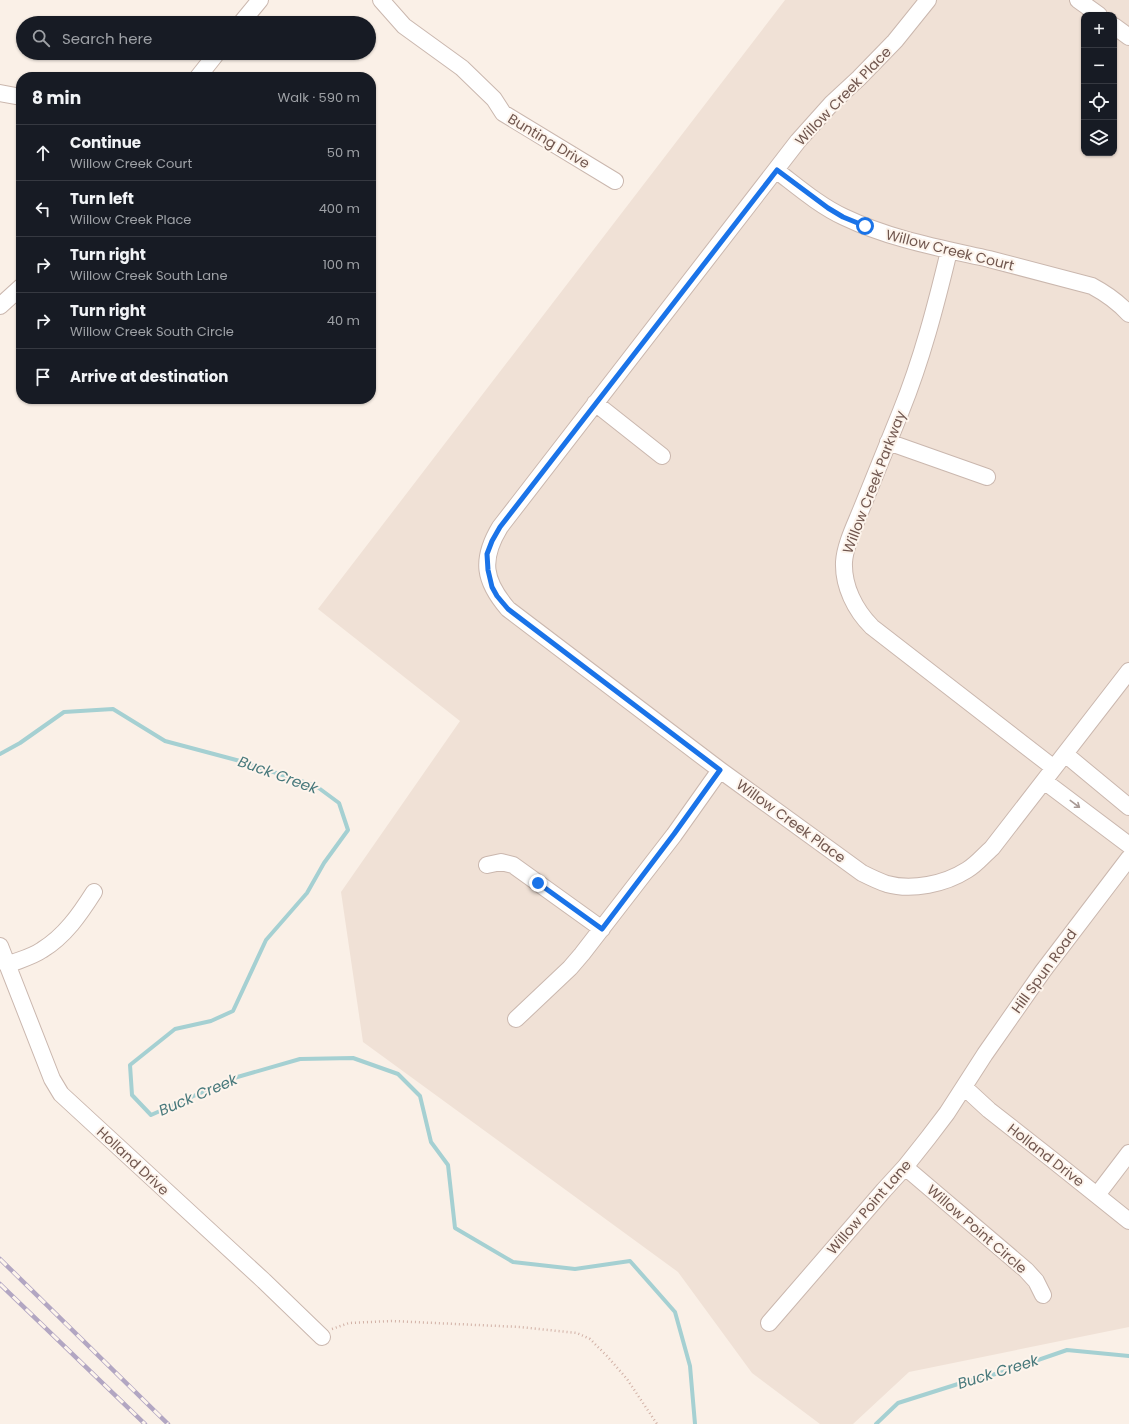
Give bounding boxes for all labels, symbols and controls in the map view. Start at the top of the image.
map controls [1081,12,1117,156]
button: + [1081,12,1117,48]
search box [16,16,376,60]
icon: search [30,27,52,49]
text: Search here [62,28,152,49]
street label: Willow Creek Place [790,42,896,150]
button: − [1081,48,1117,84]
button: locate [1081,84,1117,120]
text: 8 min [32,86,81,110]
text: Walk · 590 m [278,88,360,107]
street label: Bunting Drive [504,109,594,174]
button: layers [1081,120,1117,156]
text: Continue [70,132,141,153]
icon: ahead [32,142,54,164]
text: 50 m [327,143,360,162]
text: Willow Creek Court [70,154,192,173]
text: Turn left [70,188,134,209]
icon: left [32,198,54,220]
text: 400 m [319,199,360,218]
text: Willow Creek Place [70,210,191,229]
route start [856,217,874,235]
street label: Willow Creek Court [884,224,1016,276]
text: Turn right [70,244,146,265]
icon: right [32,254,54,276]
text: 100 m [323,255,360,274]
text: Willow Creek South Lane [70,266,227,285]
text: Turn right [70,300,146,321]
icon: right [32,310,54,332]
text: 40 m [327,311,360,330]
text: Willow Creek South Circle [70,322,234,341]
icon: arrive [32,366,54,388]
text: Arrive at destination [70,366,228,387]
street label: Willow Creek Parkway [838,408,910,556]
water label: Buck Creek [235,750,322,799]
street label: Willow Creek Place [732,774,850,868]
one-way arrow [1069,800,1080,809]
route end [529,874,547,892]
street label: Hill Spun Road [1007,925,1081,1017]
water label: Buck Creek [155,1068,242,1121]
street label: Holland Drive [1003,1119,1089,1191]
street label: Holland Drive [92,1122,174,1200]
street label: Willow Point Lane [822,1155,916,1259]
street label: Willow Point Circle [923,1180,1032,1278]
water label: Buck Creek [955,1349,1042,1394]

